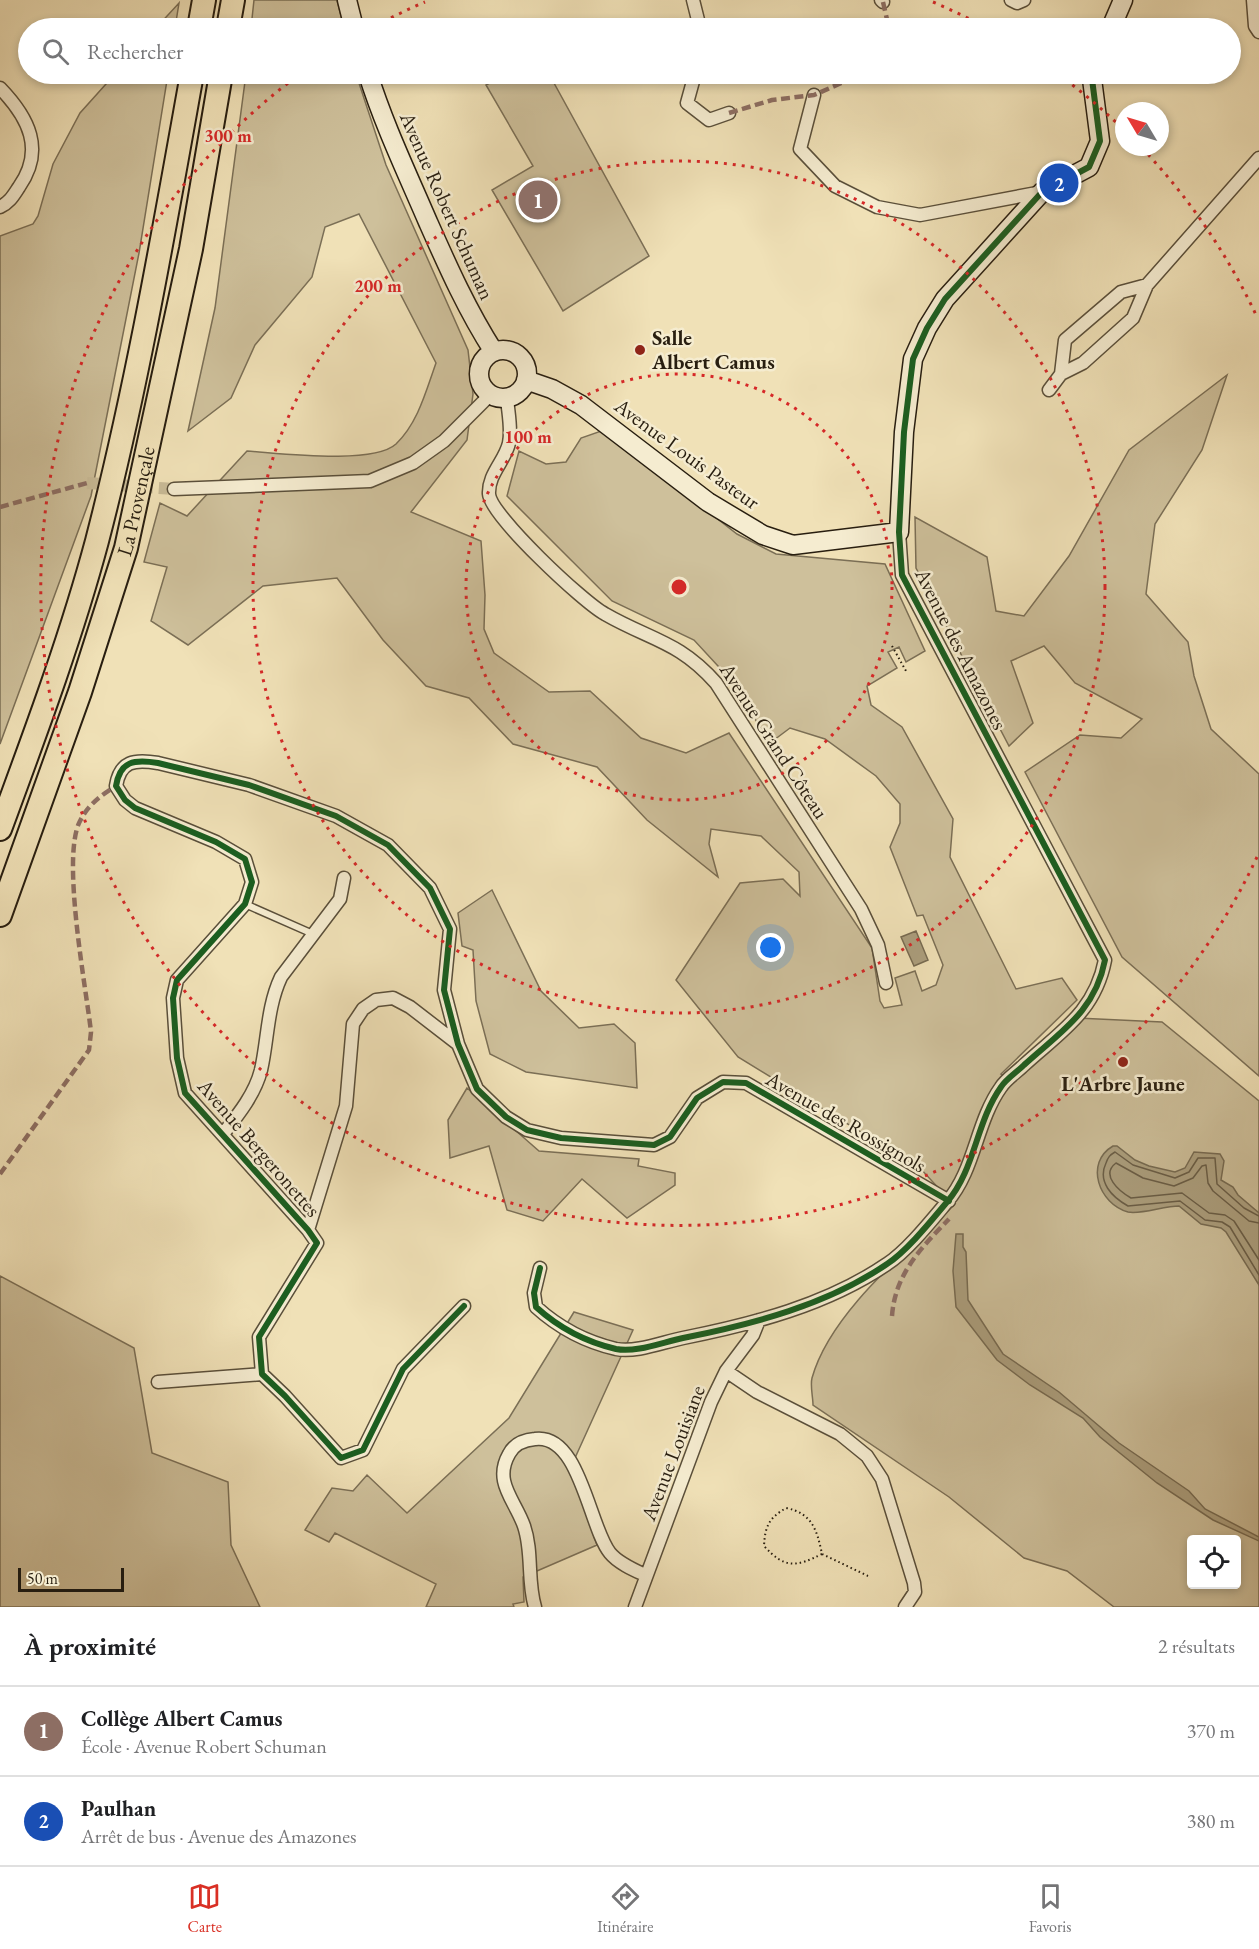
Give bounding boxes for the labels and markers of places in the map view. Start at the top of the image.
pin: 2 [1040,160,1078,206]
pin: 1 [518,178,558,222]
place label: Salle Albert Camus [651,324,775,375]
marker: Salle Albert Camus [633,343,647,357]
centre of rings [669,577,689,597]
marker: L'Arbre Jaune [1116,1055,1130,1069]
place label: L'Arbre Jaune [1061,1070,1185,1097]

